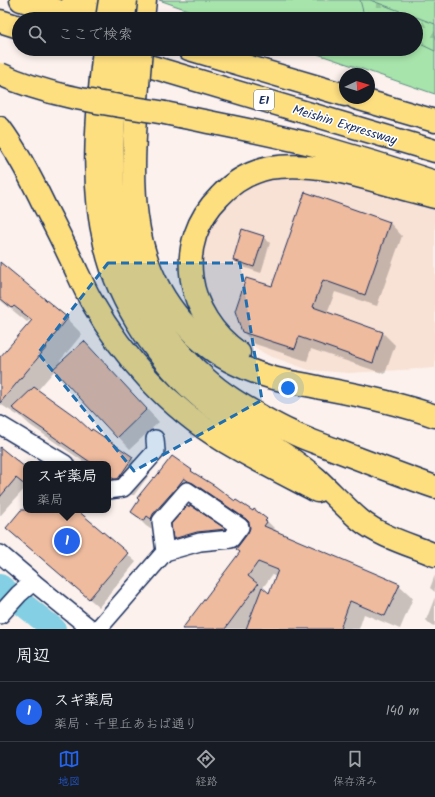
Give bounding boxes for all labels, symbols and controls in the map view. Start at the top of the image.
search box [12,12,423,56]
icon: search [26,23,48,45]
text: ここで検索 [58,23,133,47]
north arrow [339,68,375,104]
road number: E1 [254,90,274,110]
street label: Meishin Expressway [290,100,400,152]
your location [278,378,298,398]
popup [23,461,111,513]
text: スギ薬局 [37,465,97,489]
text: 薬局 [37,490,63,511]
pin: 1 [54,526,80,556]
text: 周辺 [16,643,50,670]
text: スギ薬局 [54,689,114,713]
text: 1 [27,701,31,722]
text: 140 m [386,701,419,722]
text: 薬局 · 千里丘あおば通り [54,714,198,735]
tab: 地図 [58,748,80,791]
tab: 経路 [195,748,217,791]
tab: 保存済み [333,748,377,791]

